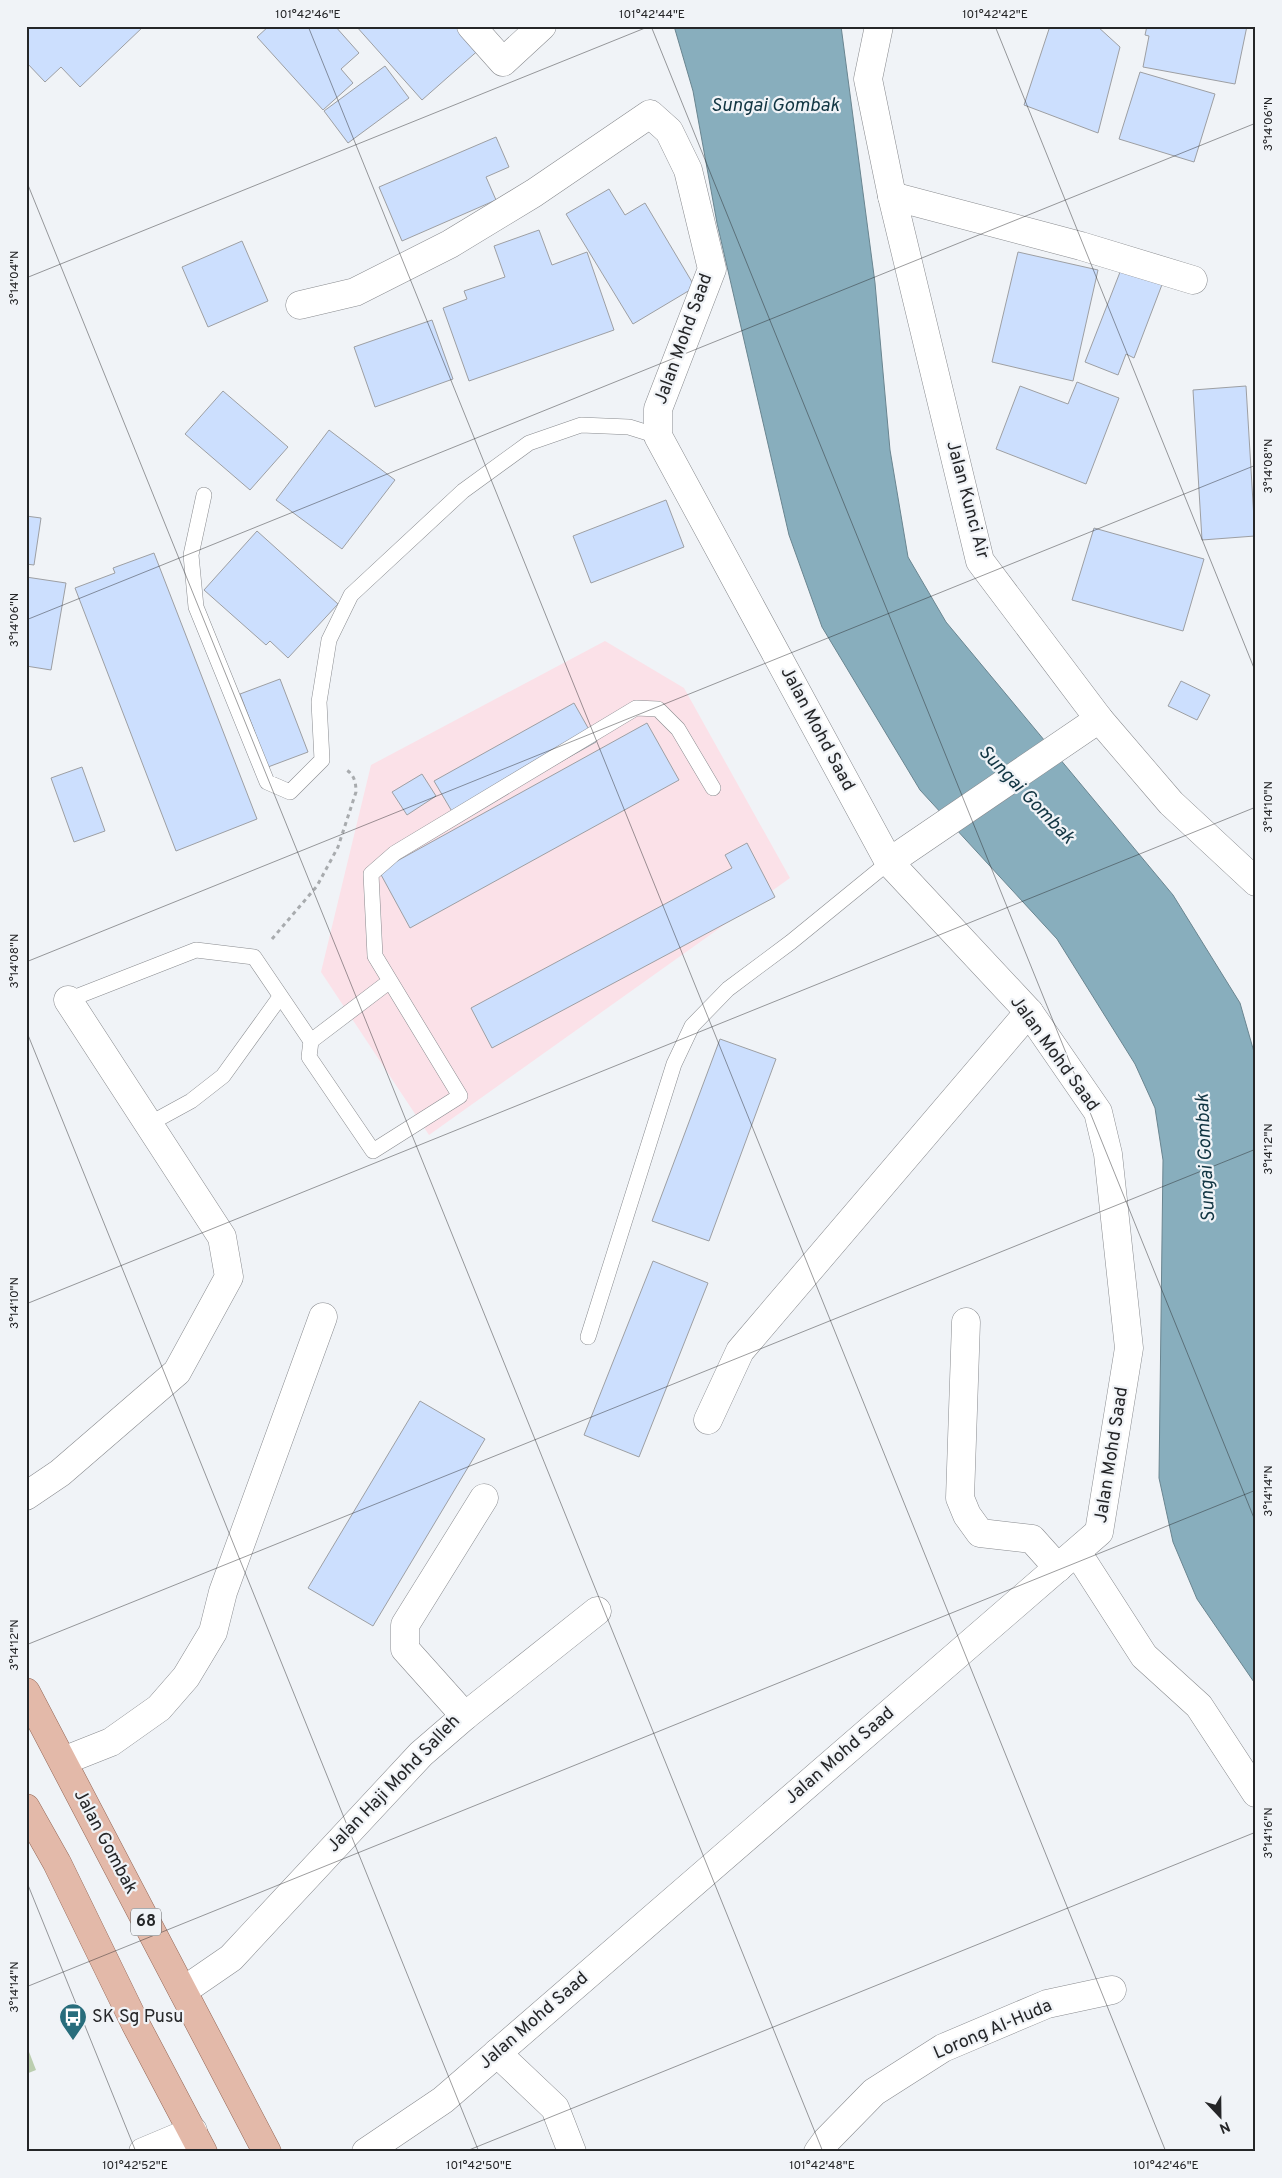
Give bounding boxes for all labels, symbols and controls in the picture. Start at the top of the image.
text: 101°42'46"E [275,7,341,23]
text: 101°42'44"E [619,7,685,23]
text: 101°42'42"E [962,7,1028,23]
water label: Sungai Gombak [711,94,840,118]
text: 3°14'06"N [1261,97,1277,151]
text: 3°14'04"N [7,251,23,305]
street label: Jalan Mohd Saad [650,270,718,408]
street label: Jalan Kunci Air [940,438,994,562]
text: 3°14'08"N [1261,439,1277,493]
text: 3°14'06"N [7,593,23,647]
street label: Jalan Mohd Saad [775,663,859,795]
water label: Sungai Gombak [973,740,1080,850]
text: 3°14'10"N [1261,781,1277,833]
text: 3°14'08"N [7,934,23,988]
street label: Jalan Mohd Saad [1004,992,1104,1116]
water label: Sungai Gombak [1191,1093,1221,1223]
text: 3°14'12"N [1261,1123,1277,1175]
text: 3°14'10"N [7,1277,23,1329]
street label: Jalan Mohd Saad [1090,1385,1134,1525]
text: 3°14'14"N [1261,1465,1277,1517]
text: 3°14'12"N [7,1619,23,1671]
street label: Jalan Mohd Saad [781,1702,899,1810]
street label: Jalan Haji Mohd Salleh [322,1710,466,1858]
street label: Jalan Gombak [68,1786,142,1898]
text: 3°14'16"N [1261,1807,1277,1859]
road number: 68 [131,1908,161,1935]
text: 3°14'14"N [7,1961,23,2013]
street label: Jalan Mohd Saad [475,1967,593,2075]
street label: Lorong Al-Huda [930,1995,1056,2065]
bus stop icon: SK Sg Pusu [58,2002,88,2041]
place label: SK Sg Pusu [92,2006,183,2029]
north arrow [1194,2090,1244,2140]
text: N [1216,2117,1232,2136]
text: 101°42'52"E [102,2158,168,2174]
text: 101°42'50"E [446,2158,512,2174]
text: 101°42'48"E [789,2158,855,2174]
text: 101°42'46"E [1133,2158,1199,2174]

